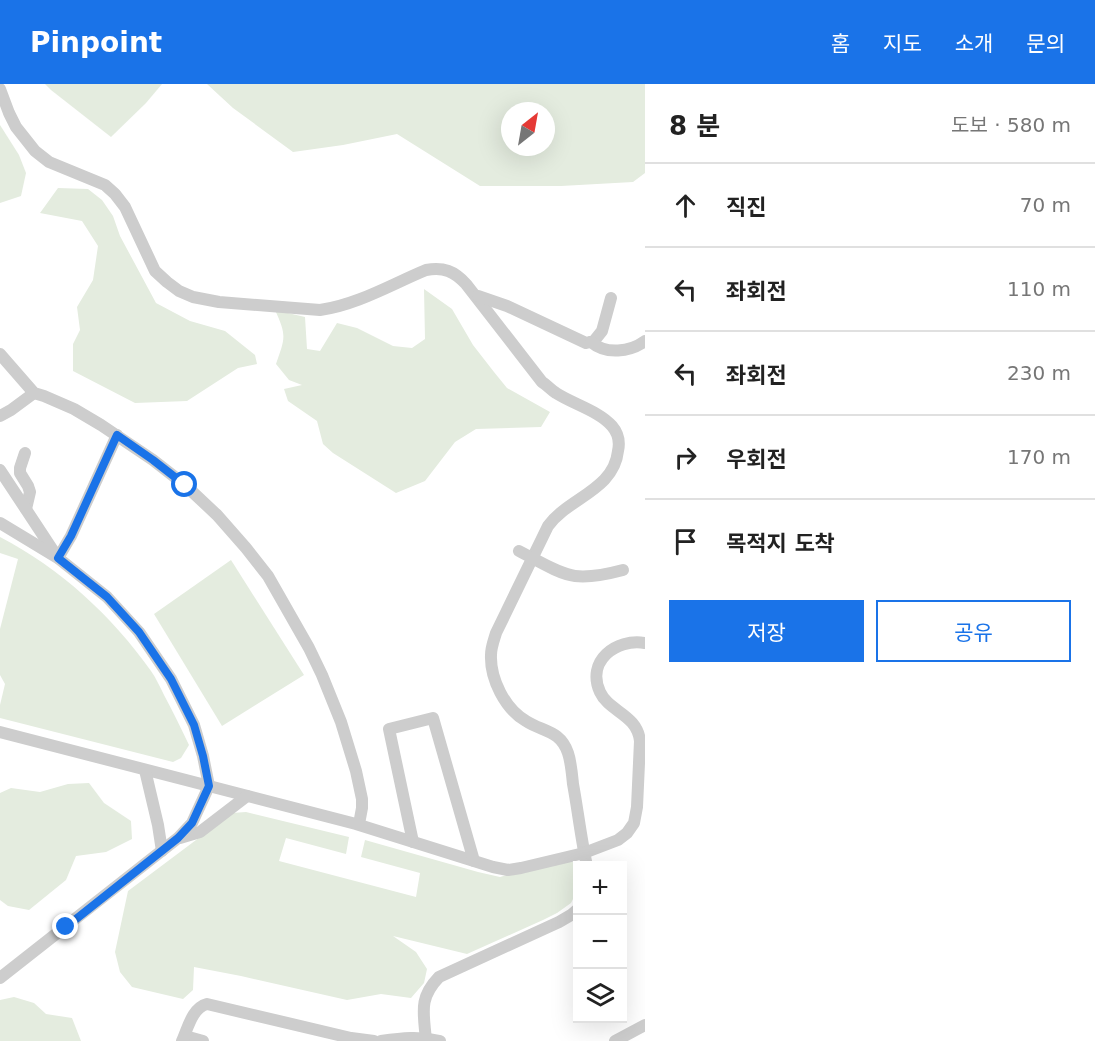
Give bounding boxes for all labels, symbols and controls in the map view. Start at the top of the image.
text: Pinpoint [30,26,162,59]
text: 홈 [831,32,850,56]
text: 지도 [883,32,922,56]
text: 소개 [955,32,993,56]
text: 문의 [1026,32,1065,56]
north arrow [501,102,555,156]
text: 8 분 [669,111,720,141]
text: 도보 · 580 m [951,113,1071,137]
icon: ahead [669,189,702,222]
text: 70 m [1020,193,1071,217]
text: 직진 [726,195,766,220]
icon: left [669,273,702,306]
text: 110 m [1007,277,1071,301]
text: 좌회전 [726,279,787,304]
icon: left [669,357,702,390]
text: 230 m [1007,361,1071,385]
text: 좌회전 [726,363,787,388]
icon: right [669,441,702,474]
text: 170 m [1007,445,1071,469]
text: 우회전 [726,447,787,472]
route start [171,471,197,497]
icon: arrive [669,525,702,558]
text: 목적지 도착 [726,531,835,556]
button: 저장 [669,600,864,662]
button: 공유 [876,600,1071,662]
map controls [573,861,627,1023]
button: + [573,861,627,915]
route end [52,913,78,939]
button: − [573,915,627,969]
button: layers [573,969,627,1023]

